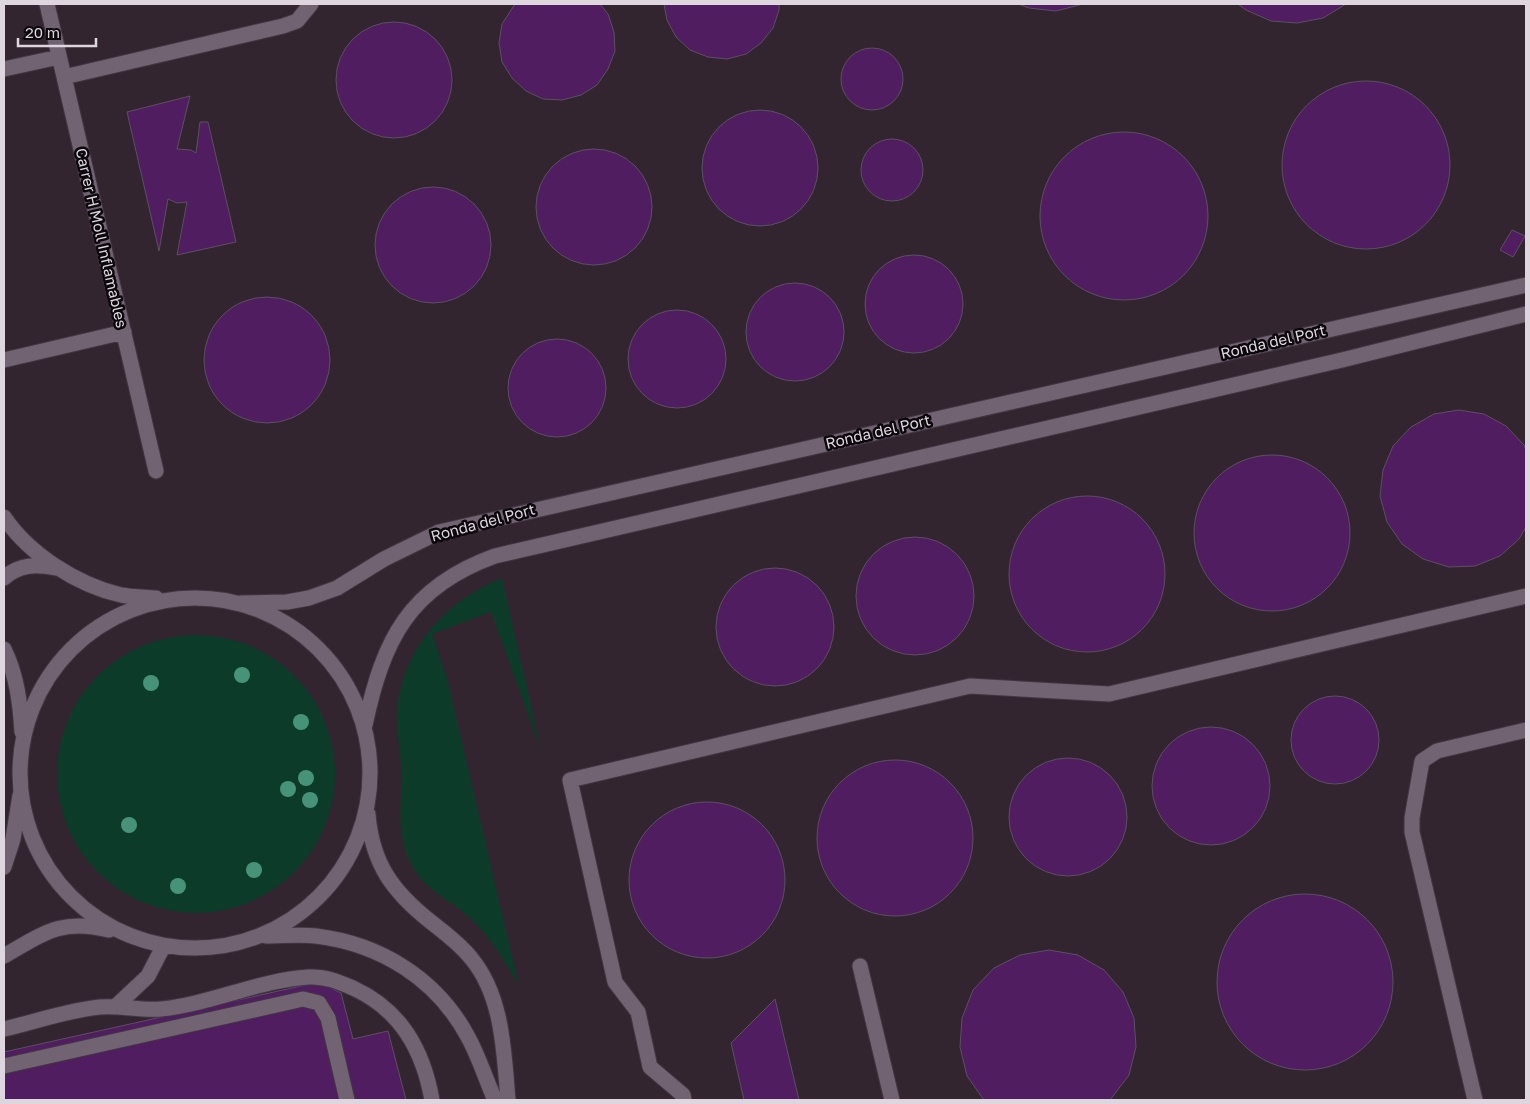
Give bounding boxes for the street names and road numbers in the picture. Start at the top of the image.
street label: Carrer H Moll Inflamables [73,146,131,329]
street label: Ronda del Port [1219,320,1327,362]
street label: Ronda del Port [824,410,932,452]
street label: Ronda del Port [429,499,537,545]

